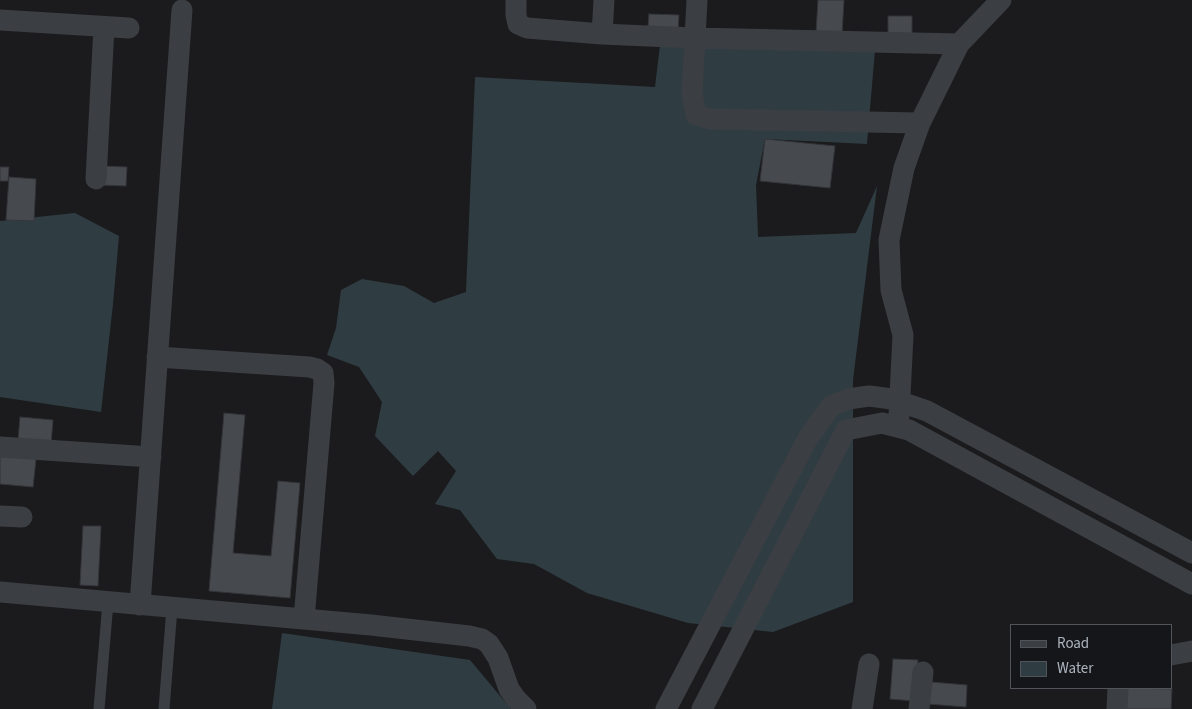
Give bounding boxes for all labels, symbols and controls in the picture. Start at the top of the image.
legend [1010,624,1172,689]
text: Road [1057,633,1089,654]
text: Water [1057,658,1093,679]

